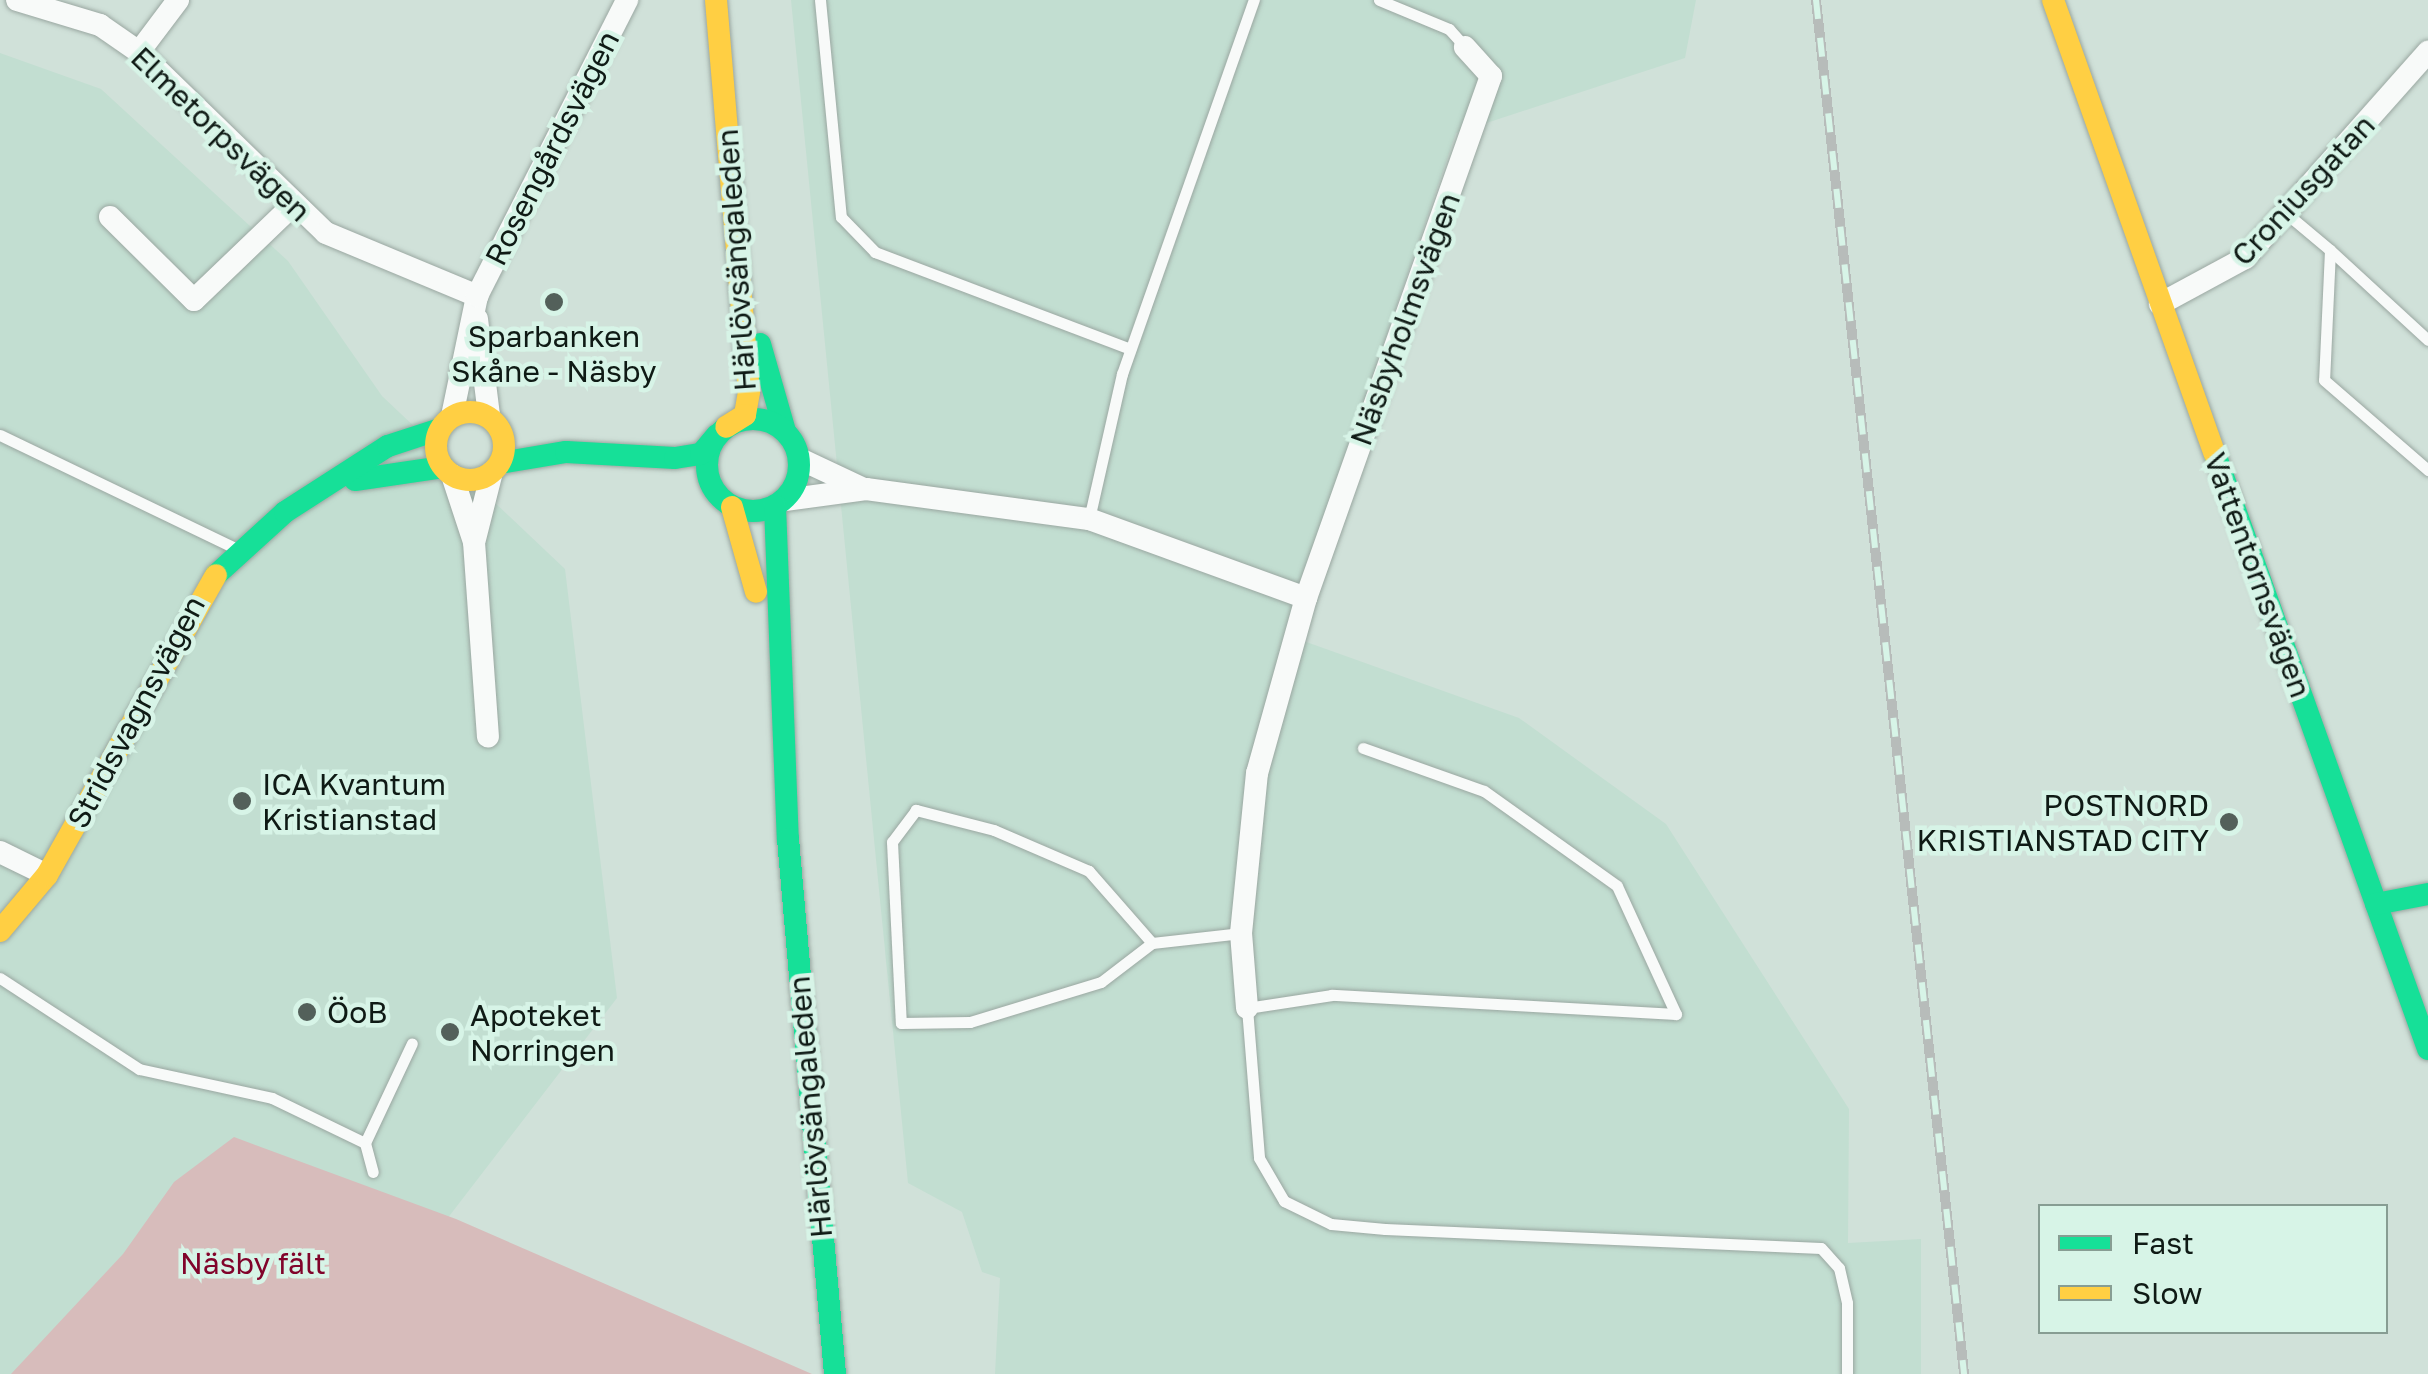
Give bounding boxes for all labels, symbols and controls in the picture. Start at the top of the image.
street label: Rosengårdsvägen [477,25,627,271]
street label: Elmetorpsvägen [124,39,318,229]
street label: Croniusgatan [2224,107,2382,273]
street label: Härlövsängaleden [709,128,763,392]
street label: Näsbyholmsvägen [1343,188,1467,450]
marker: Sparbanken Skåne - Näsby [543,291,565,313]
place label: Sparbanken Skåne - Näsby [451,318,657,388]
street label: Vattentornsvägen [2197,448,2319,702]
street label: Stridsvagnsvägen [60,590,212,834]
place label: ICA Kvantum Kristianstad [262,766,446,836]
place label: POSTNORD KRISTIANSTAD CITY [1916,787,2209,858]
marker: ICA Kvantum Kristianstad [231,790,253,812]
marker: POSTNORD KRISTIANSTAD CITY [2218,811,2240,833]
street label: Härlövsängaleden [781,975,839,1239]
place label: ÖoB [327,994,387,1030]
place label: Apoteket Norringen [470,997,615,1068]
marker: ÖoB [296,1001,318,1023]
marker: Apoteket Norringen [439,1021,461,1043]
legend [2038,1204,2388,1334]
text: Fast [2132,1225,2194,1261]
park label: Näsby fält [180,1245,326,1281]
text: Slow [2132,1275,2203,1311]

